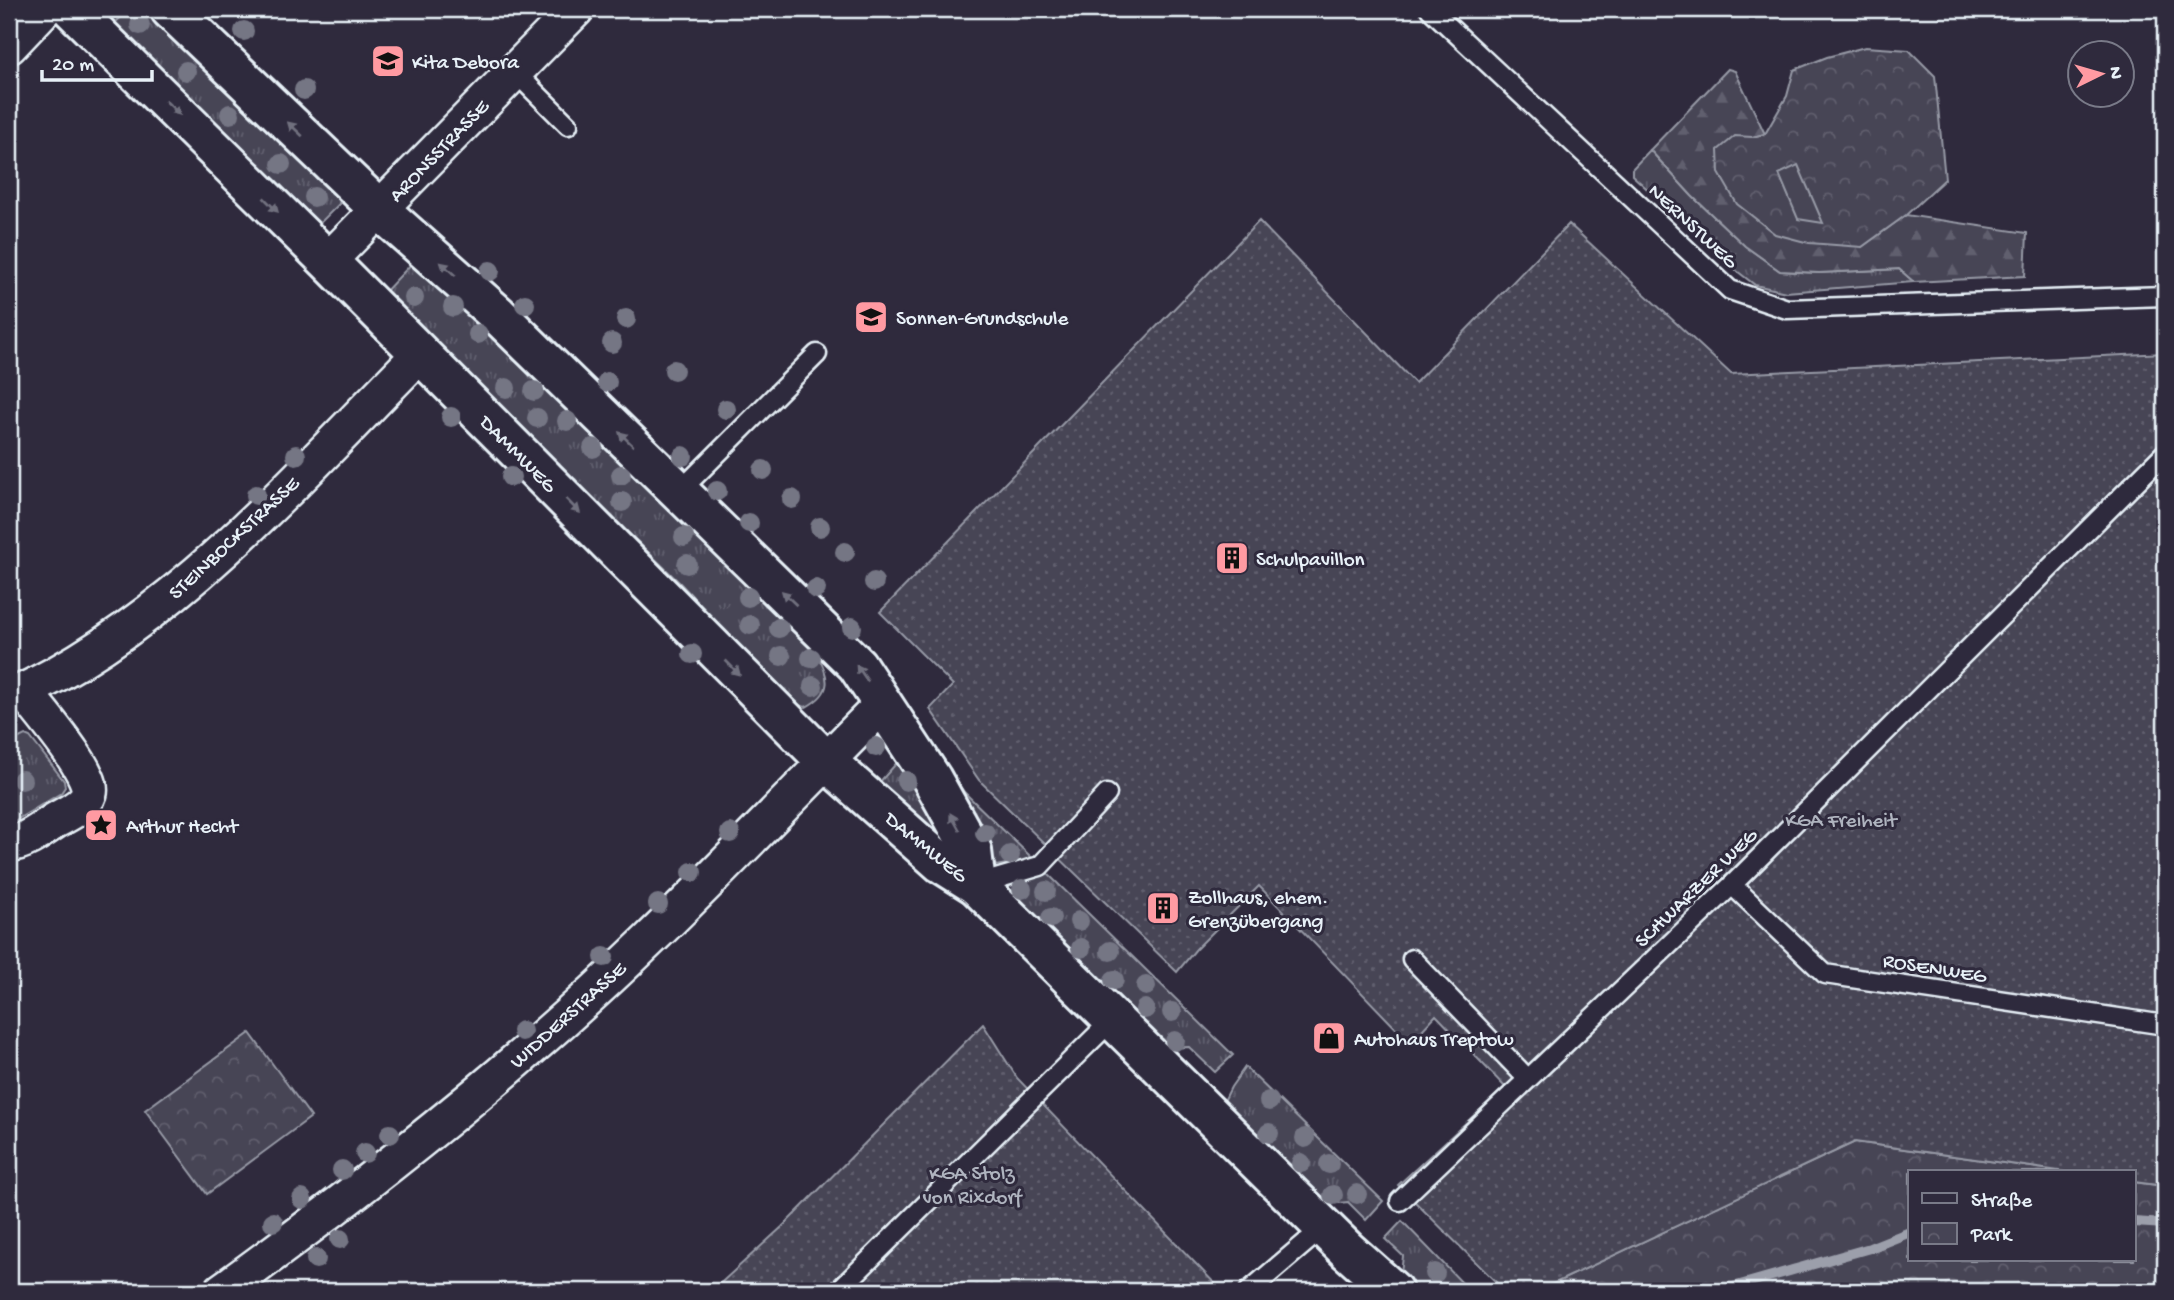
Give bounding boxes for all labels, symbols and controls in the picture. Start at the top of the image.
scale bar [42,38,152,82]
north arrow [2066,38,2136,108]
school or university icon: Kita Debora [369,42,407,80]
place label: Kita Debora [412,52,520,77]
text: 20 m [52,54,94,79]
text: N [2102,66,2126,80]
street label: ARONSSTRASSE [385,95,496,209]
one-way arrow [164,100,181,116]
one-way arrow [287,121,304,137]
street label: NERNSTWEG [1642,180,1742,276]
one-way arrow [263,196,279,213]
one-way arrow [439,261,457,277]
school or university icon: Sonnen-Grundschule [852,298,890,336]
place label: Sonnen-Grundschule [896,308,1069,333]
street label: DAMMWEG [471,410,561,500]
one-way arrow [618,431,635,447]
street label: STEINBOCKSTRASSE [165,472,307,607]
one-way arrow [564,497,580,514]
building icon: Schulpavillon [1213,539,1251,577]
place label: Schulpavillon [1256,549,1365,574]
one-way arrow [780,589,797,606]
one-way arrow [724,659,741,675]
one-way arrow [855,664,869,682]
place icon: Arthur Hecht [82,806,120,844]
street label: DAMMWEG [877,806,972,890]
park label: KGA Freiheit [1786,810,1899,835]
one-way arrow [949,812,961,831]
place label: Arthur Hecht [126,816,240,841]
street label: SCHWARZER WEG [1631,824,1765,954]
place label: Zollhaus, ehem. Grenzübergang [1188,887,1328,936]
building icon: Zollhaus, ehem. Grenzübergang [1144,889,1182,927]
street label: ROSENWEG [1881,950,1989,991]
street label: WIDDERSTRASSE [506,957,633,1075]
shop icon: Autohaus Treptow [1310,1019,1348,1057]
place label: Autohaus Treptow [1354,1029,1514,1054]
park label: KGA Stolz von Rixdorf [923,1163,1023,1212]
legend [1908,1170,2136,1262]
text: Straße [1971,1190,2033,1215]
text: Park [1970,1224,2014,1249]

